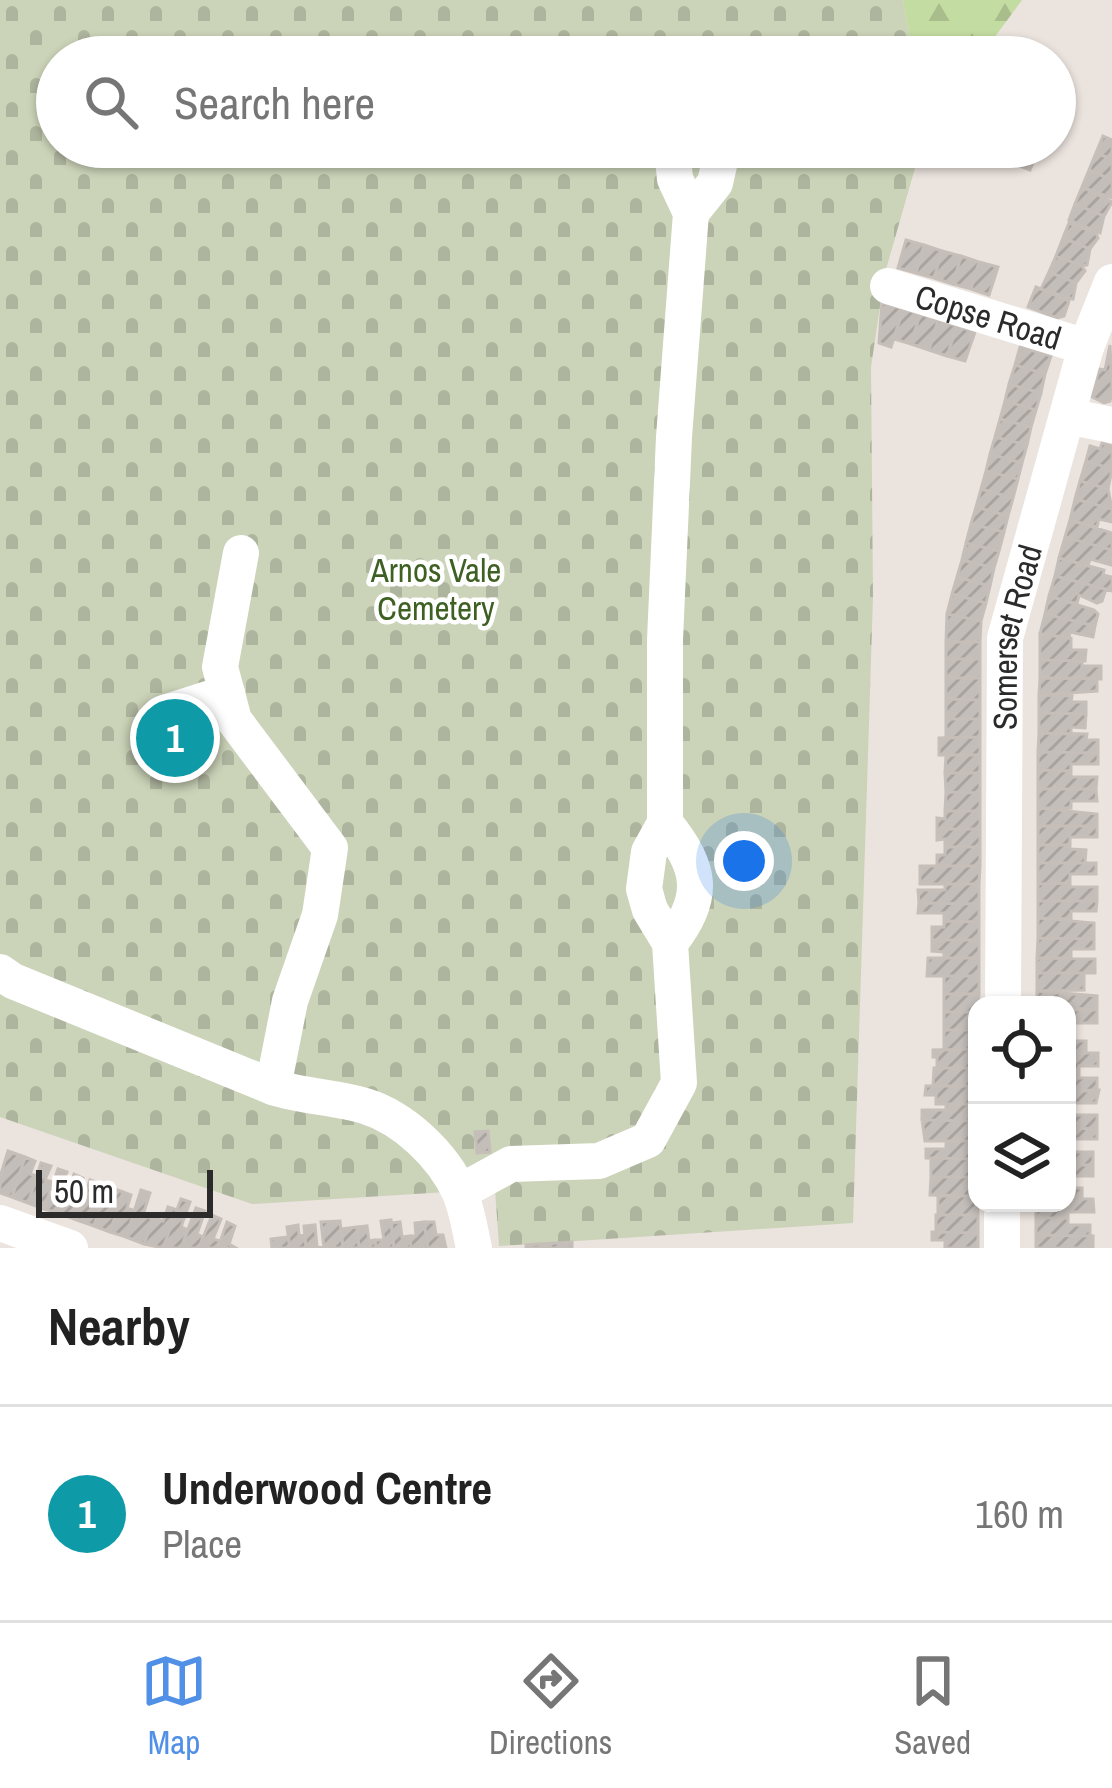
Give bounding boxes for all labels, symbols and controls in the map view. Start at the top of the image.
search box [36,36,1076,168]
icon: search [78,69,144,135]
text: Search here [174,72,375,133]
street label: Copse Road [910,274,1067,360]
street label: Somerset Road [982,540,1052,730]
park label: Arnos Vale Cemetery [370,548,501,630]
pin: 1 [136,693,214,783]
your location [714,831,774,891]
map controls [968,996,1076,1212]
button: locate [968,996,1076,1104]
button: layers [968,1104,1076,1212]
scale bar [36,1164,213,1217]
text: 50 m [54,1169,114,1213]
text: Nearby [48,1292,190,1361]
text: Underwood Centre [162,1457,492,1518]
text: 1 [78,1488,96,1540]
text: 160 m [975,1488,1064,1540]
text: Place [162,1518,242,1570]
tab: Map [141,1648,207,1764]
tab: Directions [489,1648,612,1764]
tab: Saved [894,1648,971,1764]

